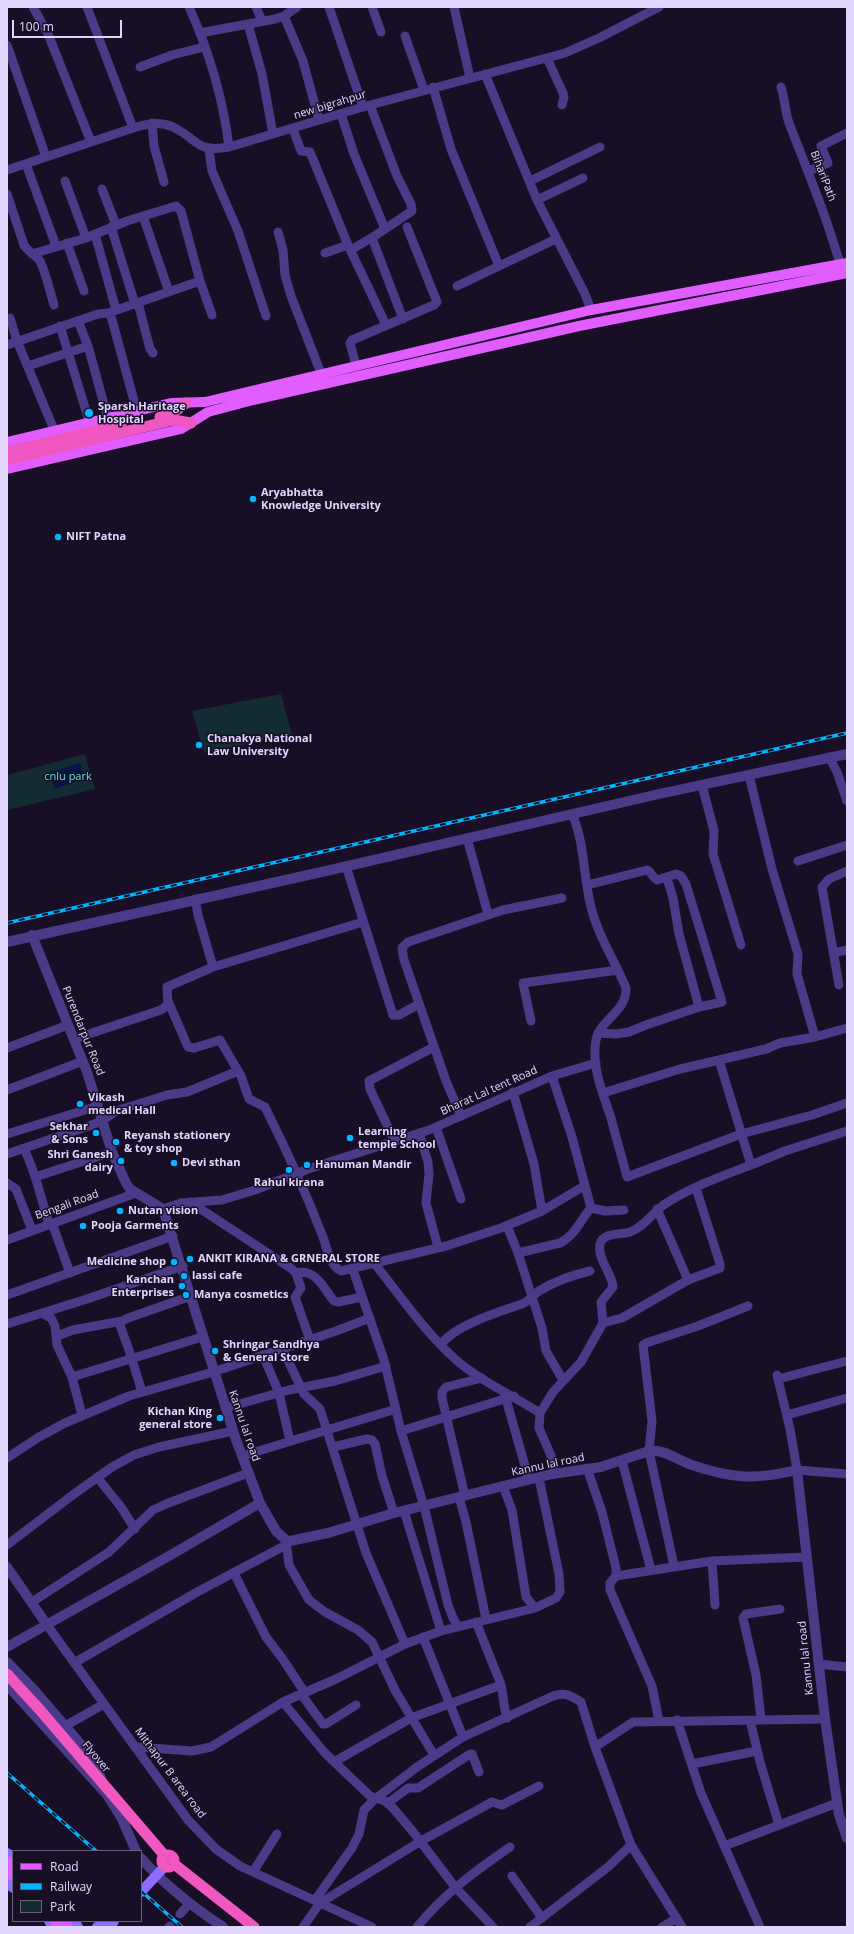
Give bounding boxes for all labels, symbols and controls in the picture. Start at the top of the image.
scale bar [14,12,124,38]
text: 100 m [19,18,54,35]
street label: new bigrahpur [292,88,368,122]
street label: BihariPath [807,149,839,203]
place label: Sparsh Haritage Hospital [98,400,186,426]
marker: Sparsh Haritage Hospital [83,407,95,419]
place label: Aryabhatta Knowledge University [261,486,381,512]
marker: Aryabhatta Knowledge University [248,494,258,504]
place label: NIFT Patna [66,530,126,544]
marker: NIFT Patna [53,532,63,542]
place label: Chanakya National Law University [207,732,312,758]
marker: Chanakya National Law University [194,740,204,750]
park label: cnlu park [44,770,92,784]
street label: Purendarpur Road [59,984,107,1078]
street label: Bharat Lal tent Road [438,1064,540,1118]
place label: Vikash medical Hall [88,1091,156,1117]
marker: Vikash medical Hall [75,1099,85,1109]
place label: Sekhar & Sons [50,1120,88,1146]
place label: Learning temple School [358,1125,436,1151]
marker: Sekhar & Sons [91,1128,101,1138]
place label: Reyansh stationery & toy shop [124,1129,230,1155]
marker: Learning temple School [345,1133,355,1143]
marker: Reyansh stationery & toy shop [111,1137,121,1147]
place label: Shri Ganesh dairy [47,1148,113,1174]
marker: Shri Ganesh dairy [116,1156,126,1166]
place label: Devi sthan [182,1156,240,1170]
marker: Devi sthan [169,1158,179,1168]
place label: Hanuman Mandir [315,1158,412,1172]
marker: Hanuman Mandir [302,1160,312,1170]
marker: Rahul kirana [284,1165,294,1175]
place label: Rahul kirana [254,1176,324,1190]
street label: Bengali Road [33,1187,101,1223]
place label: Nutan vision [128,1204,198,1218]
marker: Nutan vision [115,1206,125,1216]
place label: Pooja Garments [91,1219,179,1233]
marker: Pooja Garments [78,1221,88,1231]
place label: ANKIT KIRANA & GRNERAL STORE [198,1252,380,1266]
marker: ANKIT KIRANA & GRNERAL STORE [185,1254,195,1264]
place label: Medicine shop [87,1255,166,1269]
marker: Medicine shop [169,1257,179,1267]
place label: lassi cafe [192,1269,242,1283]
marker: lassi cafe [179,1271,189,1281]
place label: Kanchan Enterprises [112,1273,174,1299]
marker: Kanchan Enterprises [177,1281,187,1291]
place label: Manya cosmetics [194,1288,288,1302]
marker: Manya cosmetics [181,1290,191,1300]
place label: Shringar Sandhya & General Store [223,1338,320,1364]
marker: Shringar Sandhya & General Store [210,1346,220,1356]
street label: Kannu lal road [226,1389,262,1463]
place label: Kichan King general store [139,1405,212,1431]
marker: Kichan King general store [215,1413,225,1423]
street label: Kannu lal road [510,1451,586,1479]
street label: Kannu lal road [796,1620,816,1696]
street label: Mithapur B area road [132,1725,208,1821]
street label: Flyover [79,1739,113,1775]
legend [12,1850,142,1922]
text: Road [50,1858,79,1875]
text: Railway [50,1878,92,1895]
text: Park [50,1898,75,1915]

